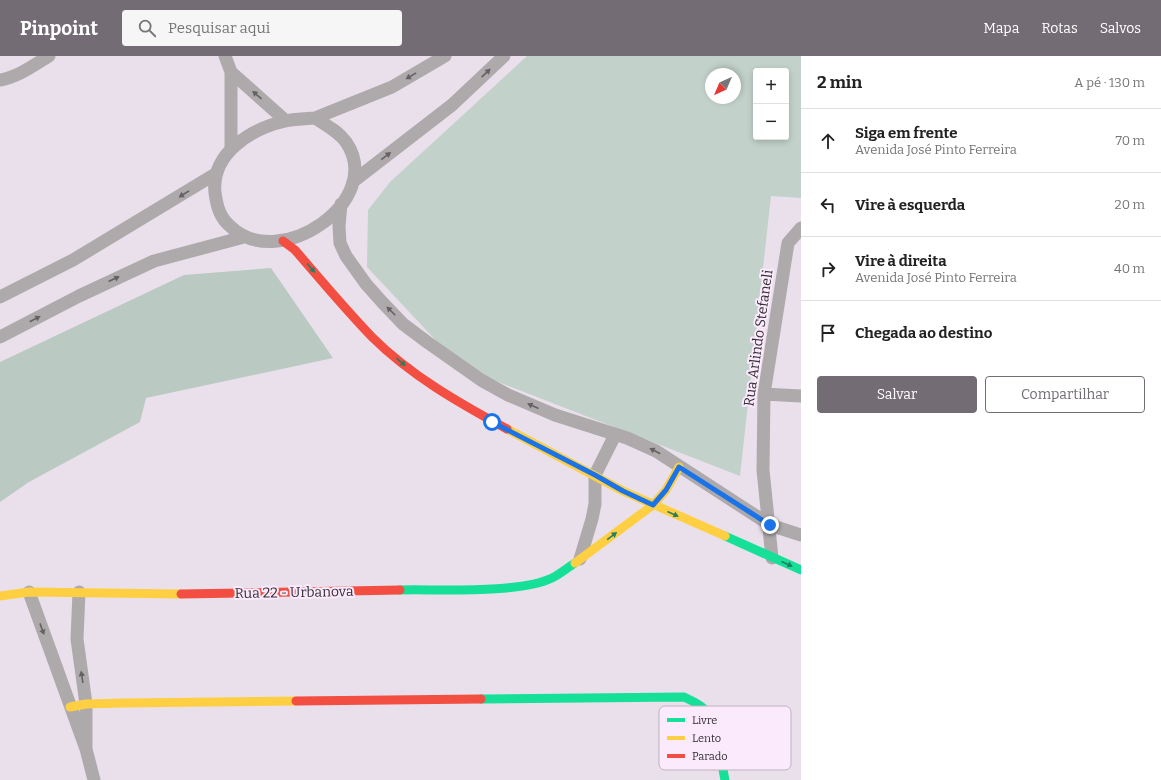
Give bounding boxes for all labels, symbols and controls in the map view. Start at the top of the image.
search box [122,10,402,46]
text: Pinpoint [20,17,98,40]
icon: search [136,17,158,39]
text: Pesquisar aqui [168,19,270,37]
text: Mapa [983,20,1019,37]
text: Rotas [1041,20,1078,37]
text: Salvos [1100,20,1141,37]
north arrow [705,68,741,104]
map controls [753,68,789,140]
button: + [753,68,789,104]
one-way arrow [481,69,491,78]
one-way arrow [406,72,416,80]
text: 2 min [817,72,862,93]
text: A pé · 130 m [1074,75,1145,90]
one-way arrow [252,91,262,100]
button: − [753,104,789,140]
text: Siga em frente [855,124,958,142]
icon: ahead [817,130,839,152]
text: 70 m [1115,133,1145,148]
text: Avenida José Pinto Ferreira [855,142,1017,157]
one-way arrow [380,152,391,160]
one-way arrow [179,190,189,198]
icon: left [817,194,839,216]
text: Vire à esquerda [855,196,965,214]
text: 20 m [1115,197,1145,212]
text: Vire à direita [855,252,947,270]
icon: right [817,258,839,280]
text: 40 m [1114,261,1145,276]
one-way arrow [307,263,316,274]
street label: Rua Arlindo Stefaneli [740,269,777,407]
text: Avenida José Pinto Ferreira [855,270,1017,285]
one-way arrow [109,276,120,282]
one-way arrow [386,306,396,316]
one-way arrow [29,316,40,322]
icon: arrive [817,322,839,344]
text: Chegada ao destino [855,324,992,342]
one-way arrow [396,358,406,366]
button: Salvar [817,376,977,413]
button: Compartilhar [985,376,1145,413]
one-way arrow [527,403,538,409]
route start [483,413,501,431]
one-way arrow [649,448,660,454]
one-way arrow [667,511,678,517]
route end [761,516,779,534]
one-way arrow [607,533,617,541]
one-way arrow [781,561,792,567]
street label: Rua 22 - Urbanova [234,583,354,602]
one-way arrow [39,623,45,635]
one-way arrow [79,671,85,683]
legend [659,706,791,770]
text: Livre [692,714,717,727]
text: Lento [692,732,721,745]
text: Parado [692,750,728,763]

